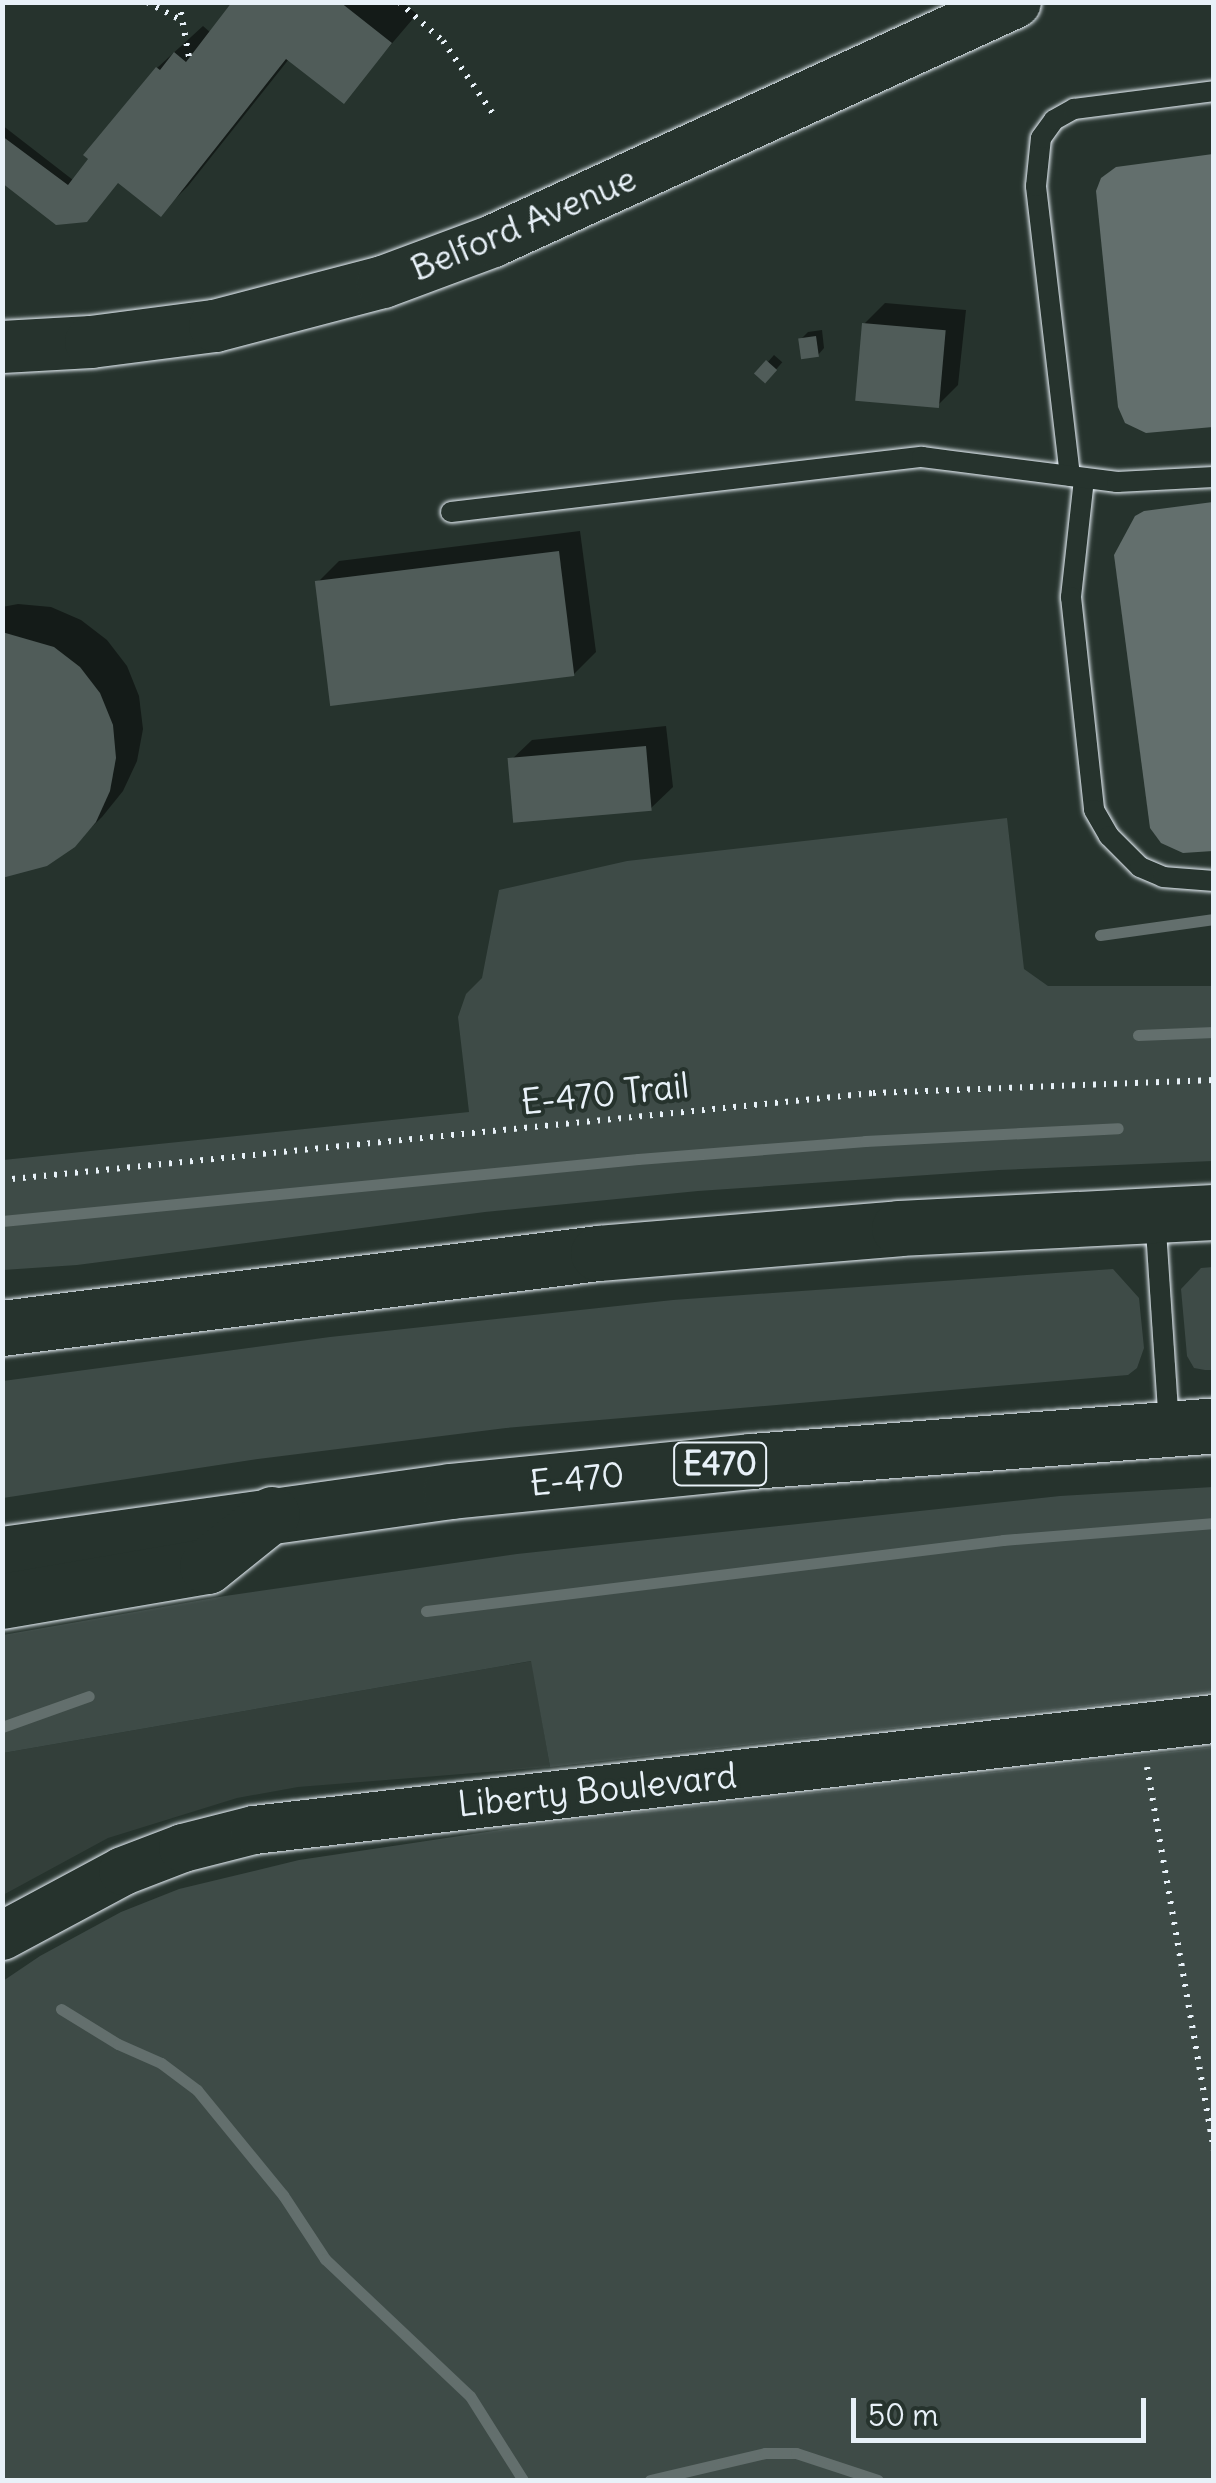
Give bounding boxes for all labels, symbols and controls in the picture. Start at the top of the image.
street label: Belford Avenue [404,157,642,289]
street label: E-470 Trail [519,1063,691,1123]
road number: E470 [672,1437,768,1491]
street label: E-470 [528,1452,626,1504]
street label: Liberty Boulevard [455,1753,739,1825]
scale bar [856,2378,1151,2440]
text: 50 m [868,2396,938,2434]

